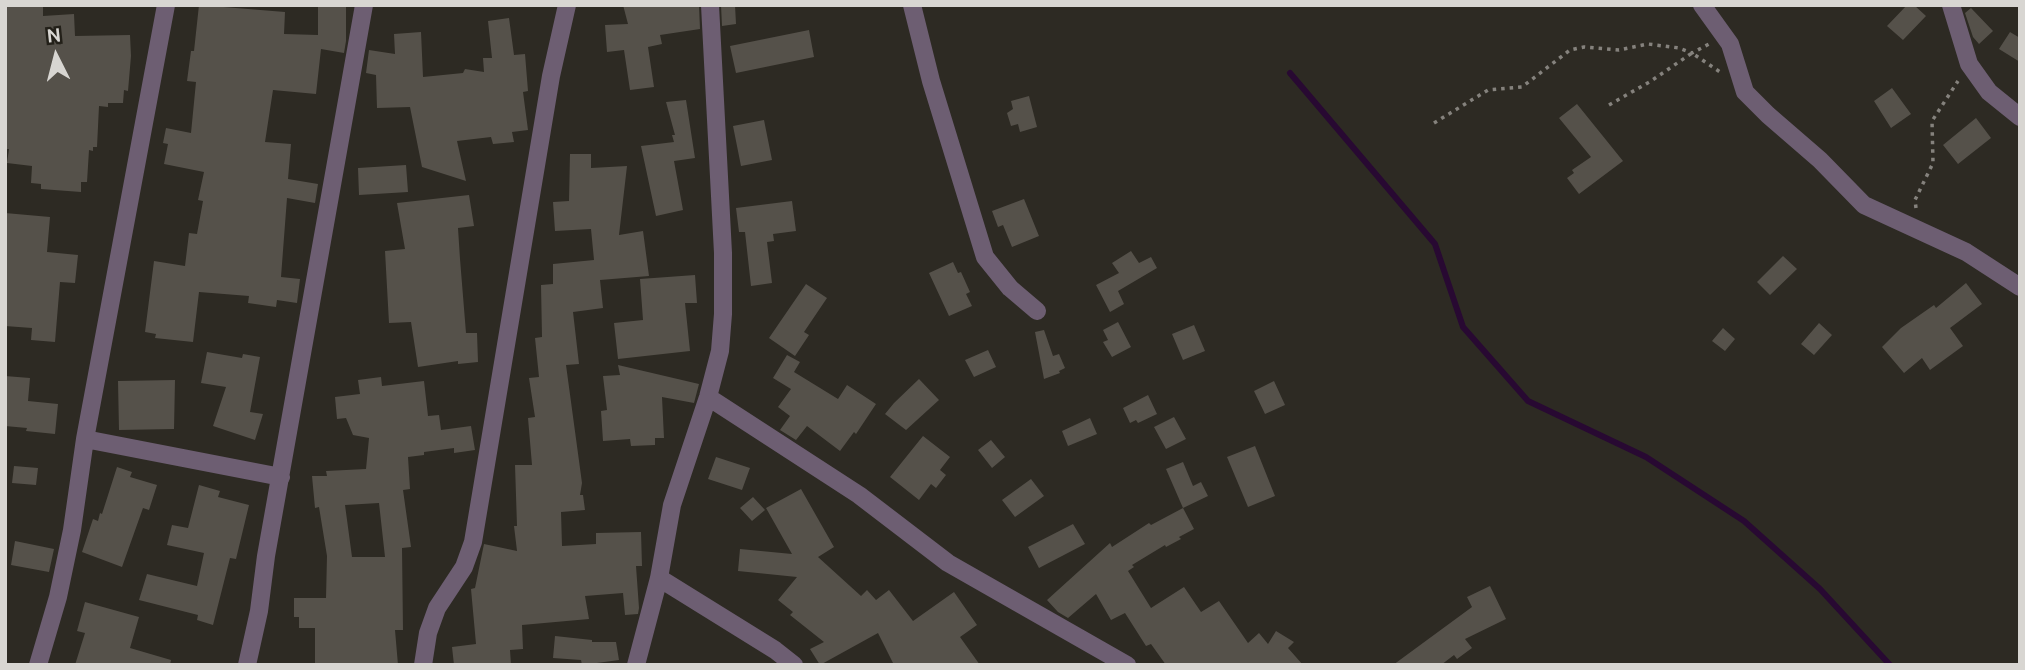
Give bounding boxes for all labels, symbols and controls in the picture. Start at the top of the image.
north arrow [21,21,91,91]
text: N [46,23,62,47]

